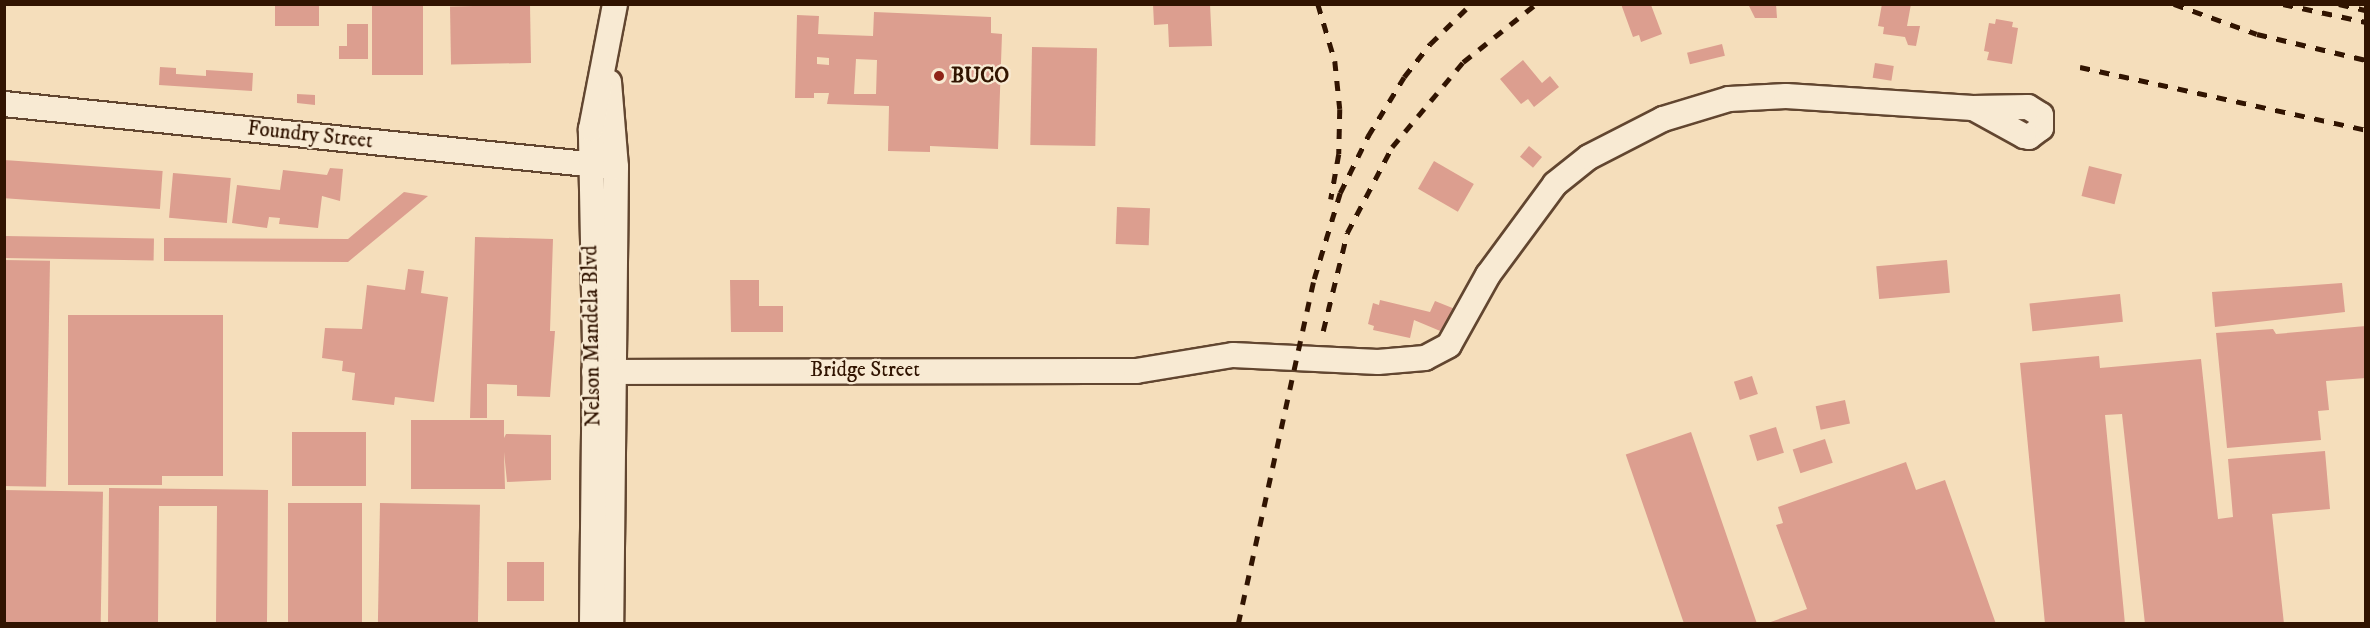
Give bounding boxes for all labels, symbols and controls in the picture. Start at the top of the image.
place label: BUCO [951,63,1009,89]
marker: BUCO [932,69,946,83]
street label: Foundry Street [246,116,374,154]
street label: Nelson Mandela Blvd [578,245,606,427]
street label: Bridge Street [810,357,920,383]

